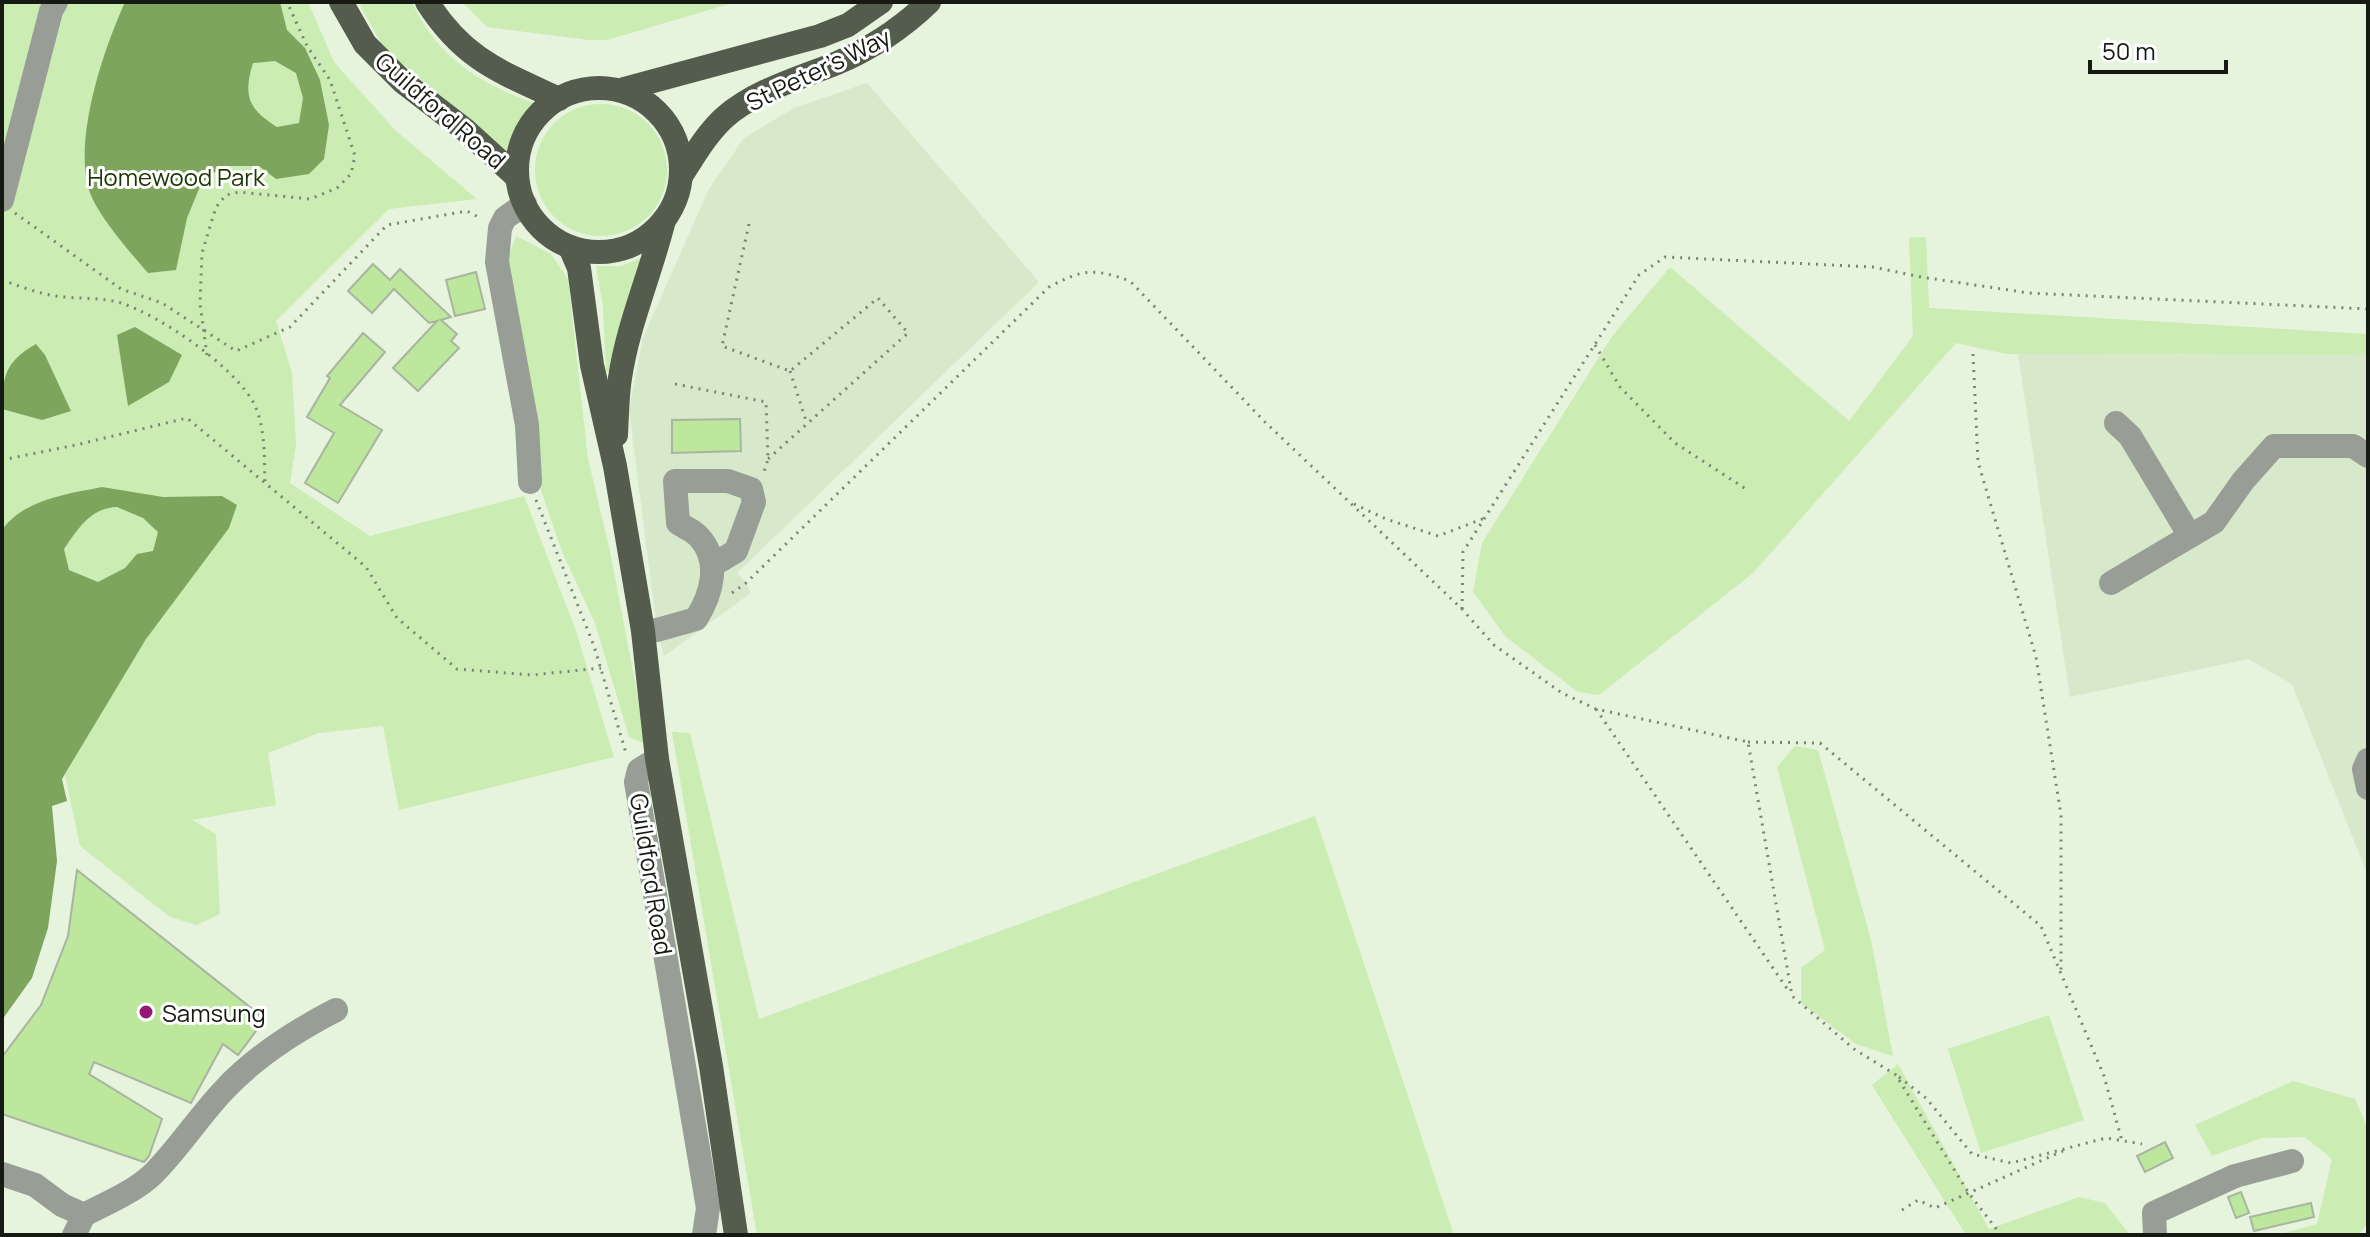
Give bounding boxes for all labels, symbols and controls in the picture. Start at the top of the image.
street label: St Peter's Way [740,20,896,118]
scale bar [2090,24,2226,74]
text: 50 m [2102,34,2156,67]
street label: Guildford Road [369,44,513,176]
park label: Homewood Park [87,160,266,193]
street label: Guildford Road [623,791,681,957]
place label: Samsung [162,996,266,1029]
marker: Samsung [137,1003,155,1021]

